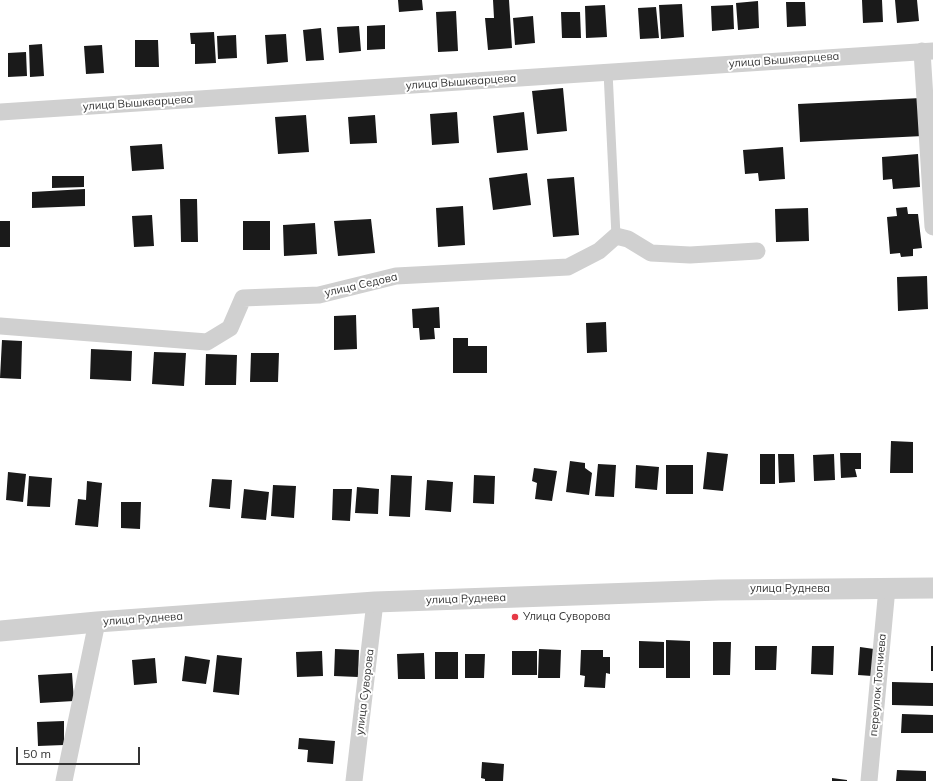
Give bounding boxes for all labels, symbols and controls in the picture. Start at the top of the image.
street label: улица Вышкварцева [728,50,840,70]
street label: улица Вышкварцева [405,72,517,92]
street label: улица Вышкварцева [82,93,194,113]
street label: улица Седова [323,270,399,300]
street label: улица Руднева [750,582,830,596]
street label: улица Руднева [426,591,506,607]
street label: улица Руднева [103,610,183,628]
place label: Улица Суворова [523,610,610,624]
marker: Улица Суворова [510,612,520,622]
street label: переулок Топчиева [867,633,889,737]
street label: улица Суворова [353,648,377,736]
scale bar [18,739,142,765]
text: 50 m [23,746,51,761]

